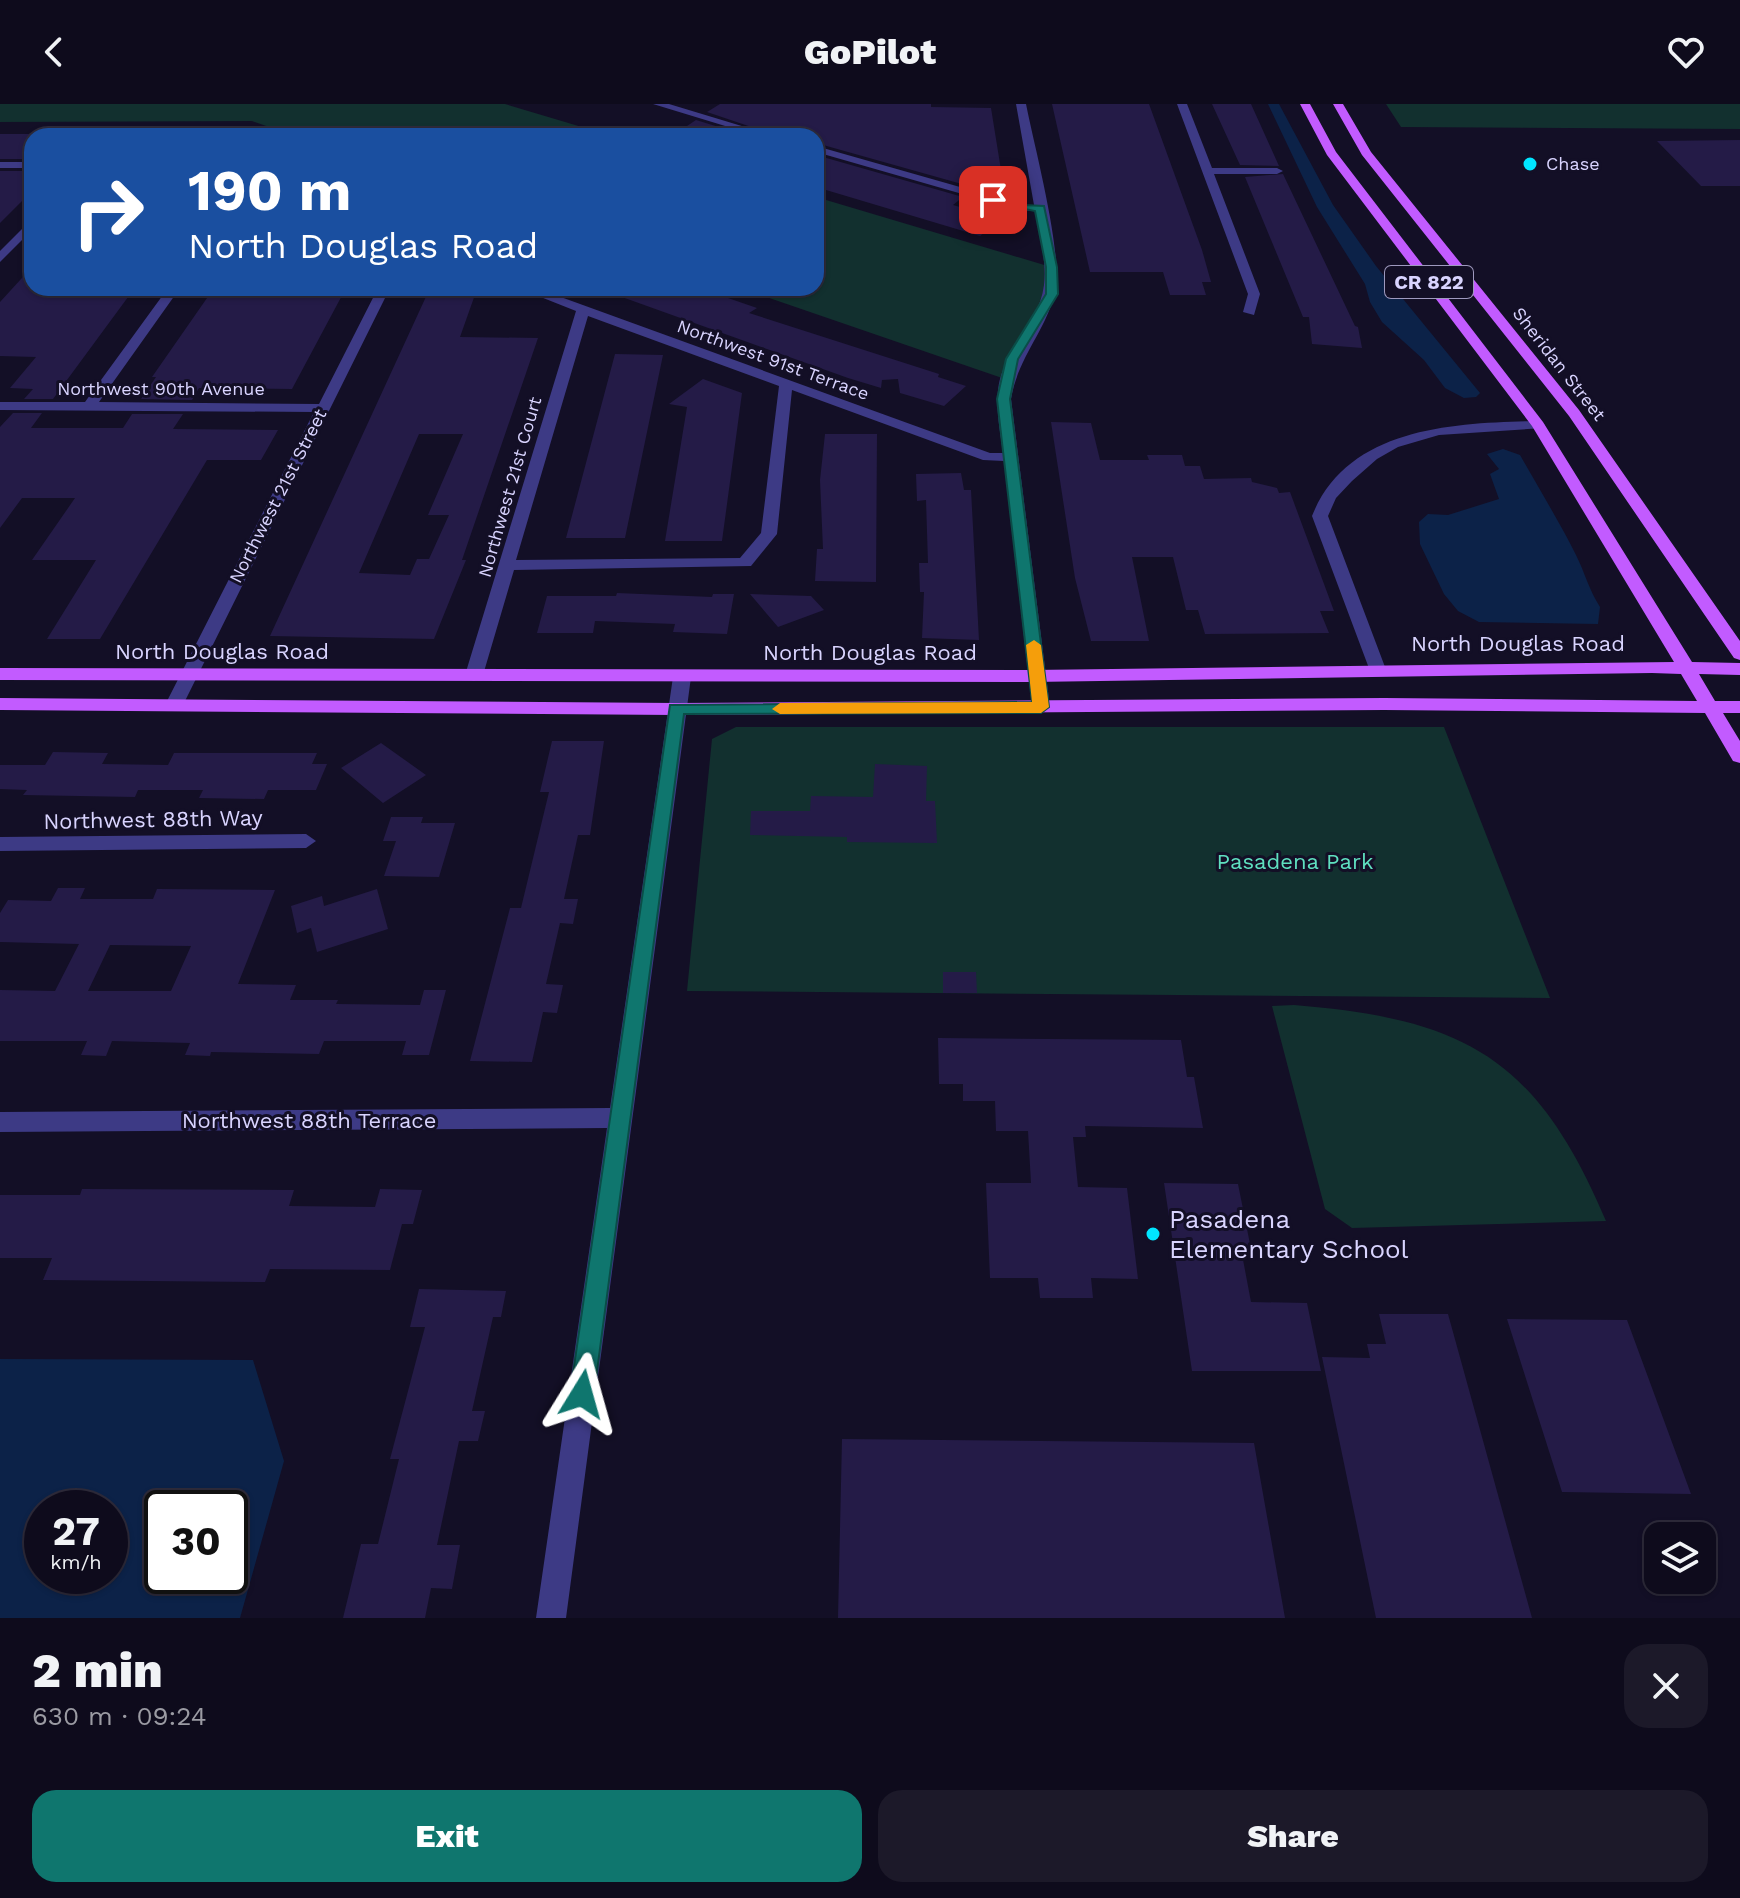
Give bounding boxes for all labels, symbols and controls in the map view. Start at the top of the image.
icon: back [32,30,76,74]
icon: heart [1664,30,1708,74]
text: GoPilot [804,31,936,73]
place label: Chase [1546,153,1600,174]
marker: Chase [1521,155,1539,173]
text: 190 m [188,158,351,224]
icon: right [56,160,160,264]
pin [959,166,1027,234]
icon: arrive [971,178,1015,222]
text: North Douglas Road [188,225,538,267]
road number: CR 822 [1385,266,1473,298]
street label: Sheridan Street [1509,303,1610,425]
street label: Northwest 91st Terrace [674,315,872,404]
street label: Northwest 90th Avenue [57,378,265,399]
street label: Northwest 21st Court [474,394,545,580]
street label: Northwest 21st Street [225,405,331,586]
street label: North Douglas Road [1411,631,1625,656]
street label: North Douglas Road [115,639,329,664]
street label: North Douglas Road [763,640,977,665]
street label: Northwest 88th Way [43,805,264,834]
park label: Pasadena Park [1217,849,1373,874]
street label: Northwest 88th Terrace [182,1108,436,1133]
place label: Pasadena Elementary School [1169,1204,1409,1264]
marker: Pasadena Elementary School [1144,1225,1162,1243]
position arrow [540,1352,624,1436]
speed limit sign: 30 [144,1490,248,1594]
text: 27 [52,1508,100,1555]
map controls [1644,1522,1716,1594]
button: layers [1644,1522,1716,1594]
text: km/h [50,1550,102,1574]
text: 2 min [32,1642,163,1699]
button: close [1624,1644,1708,1728]
text: 630 m · 09:24 [32,1701,207,1731]
button: Exit [32,1790,862,1882]
button: Share [878,1790,1708,1882]

